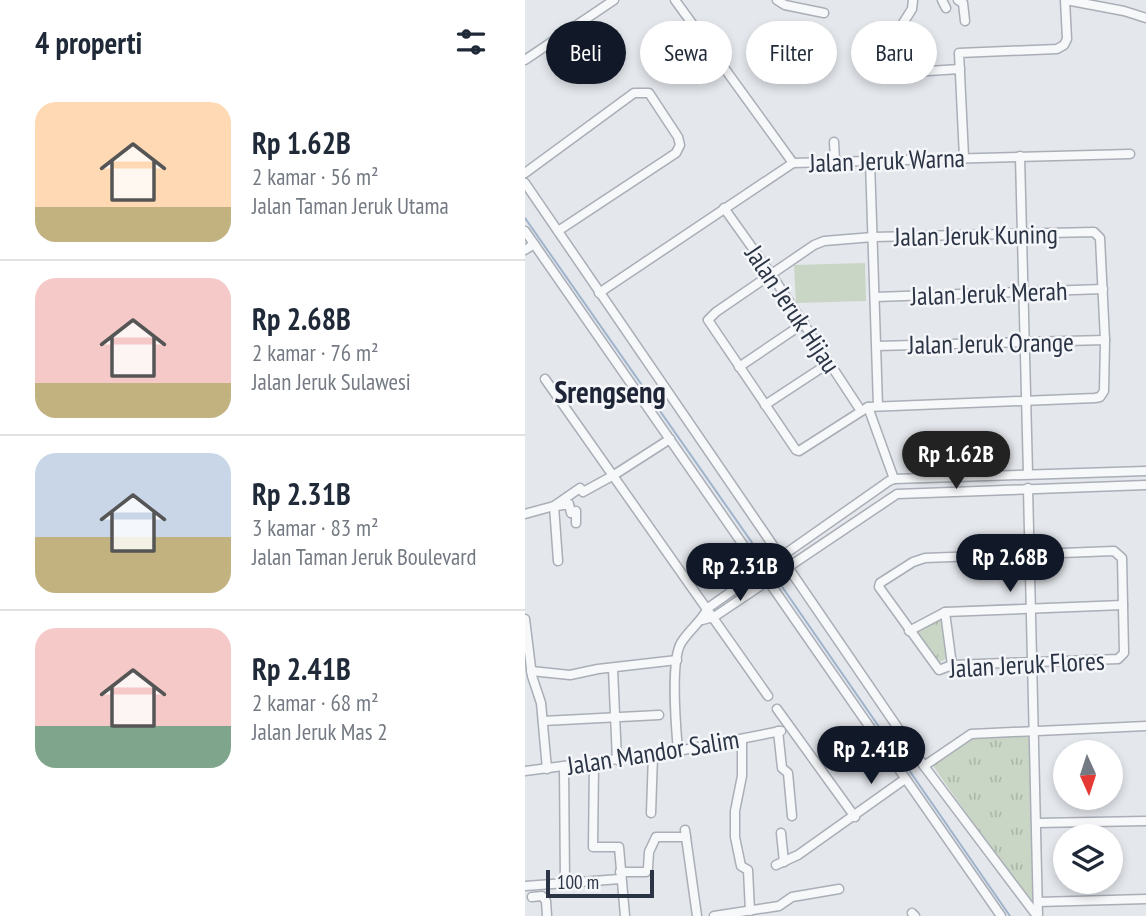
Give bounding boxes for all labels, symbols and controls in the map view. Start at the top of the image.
chip: Beli [546,21,626,84]
chip: Sewa [640,21,732,84]
chip: Filter [746,21,837,84]
chip: Baru [851,21,937,84]
text: 4 properti [35,23,142,62]
icon: filters [452,23,490,61]
text: Rp 1.62B [252,123,351,162]
icon: home [91,130,175,214]
street label: Jalan Jeruk Warna [807,141,966,179]
text: 2 kamar · 56 m² [252,162,379,191]
text: Jalan Taman Jeruk Utama [252,191,449,220]
street label: Jalan Jeruk Kuning [893,217,1058,253]
street label: Jalan Jeruk Hijau [738,238,848,379]
street label: Jalan Jeruk Merah [909,274,1068,312]
text: Rp 2.68B [252,299,351,338]
icon: home [91,306,175,390]
street label: Jalan Jeruk Orange [907,325,1074,361]
text: 2 kamar · 76 m² [252,338,379,367]
text: Jalan Jeruk Sulawesi [252,367,411,396]
district label: Srengseng [554,372,666,411]
pin: Rp 1.62B [884,432,1028,491]
text: Rp 1.62B [918,439,994,468]
text: Rp 2.31B [252,474,351,513]
icon: home [91,481,175,565]
text: 3 kamar · 83 m² [252,513,379,542]
pin: Rp 2.68B [938,534,1082,594]
text: Jalan Taman Jeruk Boulevard [252,542,477,571]
text: Rp 2.68B [972,542,1048,571]
pin: Rp 2.31B [668,544,812,603]
text: Rp 2.31B [702,551,778,580]
street label: Jalan Jeruk Flores [948,643,1105,685]
text: Rp 2.41B [252,649,351,688]
icon: home [91,656,175,740]
text: 2 kamar · 68 m² [252,688,379,717]
text: Jalan Jeruk Mas 2 [252,717,388,746]
street label: Jalan Mandor Salim [564,722,741,782]
pin: Rp 2.41B [799,726,943,786]
text: Rp 2.41B [833,734,909,763]
north arrow [1053,740,1123,810]
map controls [1053,740,1123,894]
button: layers [1053,824,1123,894]
scale bar [546,867,655,899]
text: 100 m [557,870,599,894]

